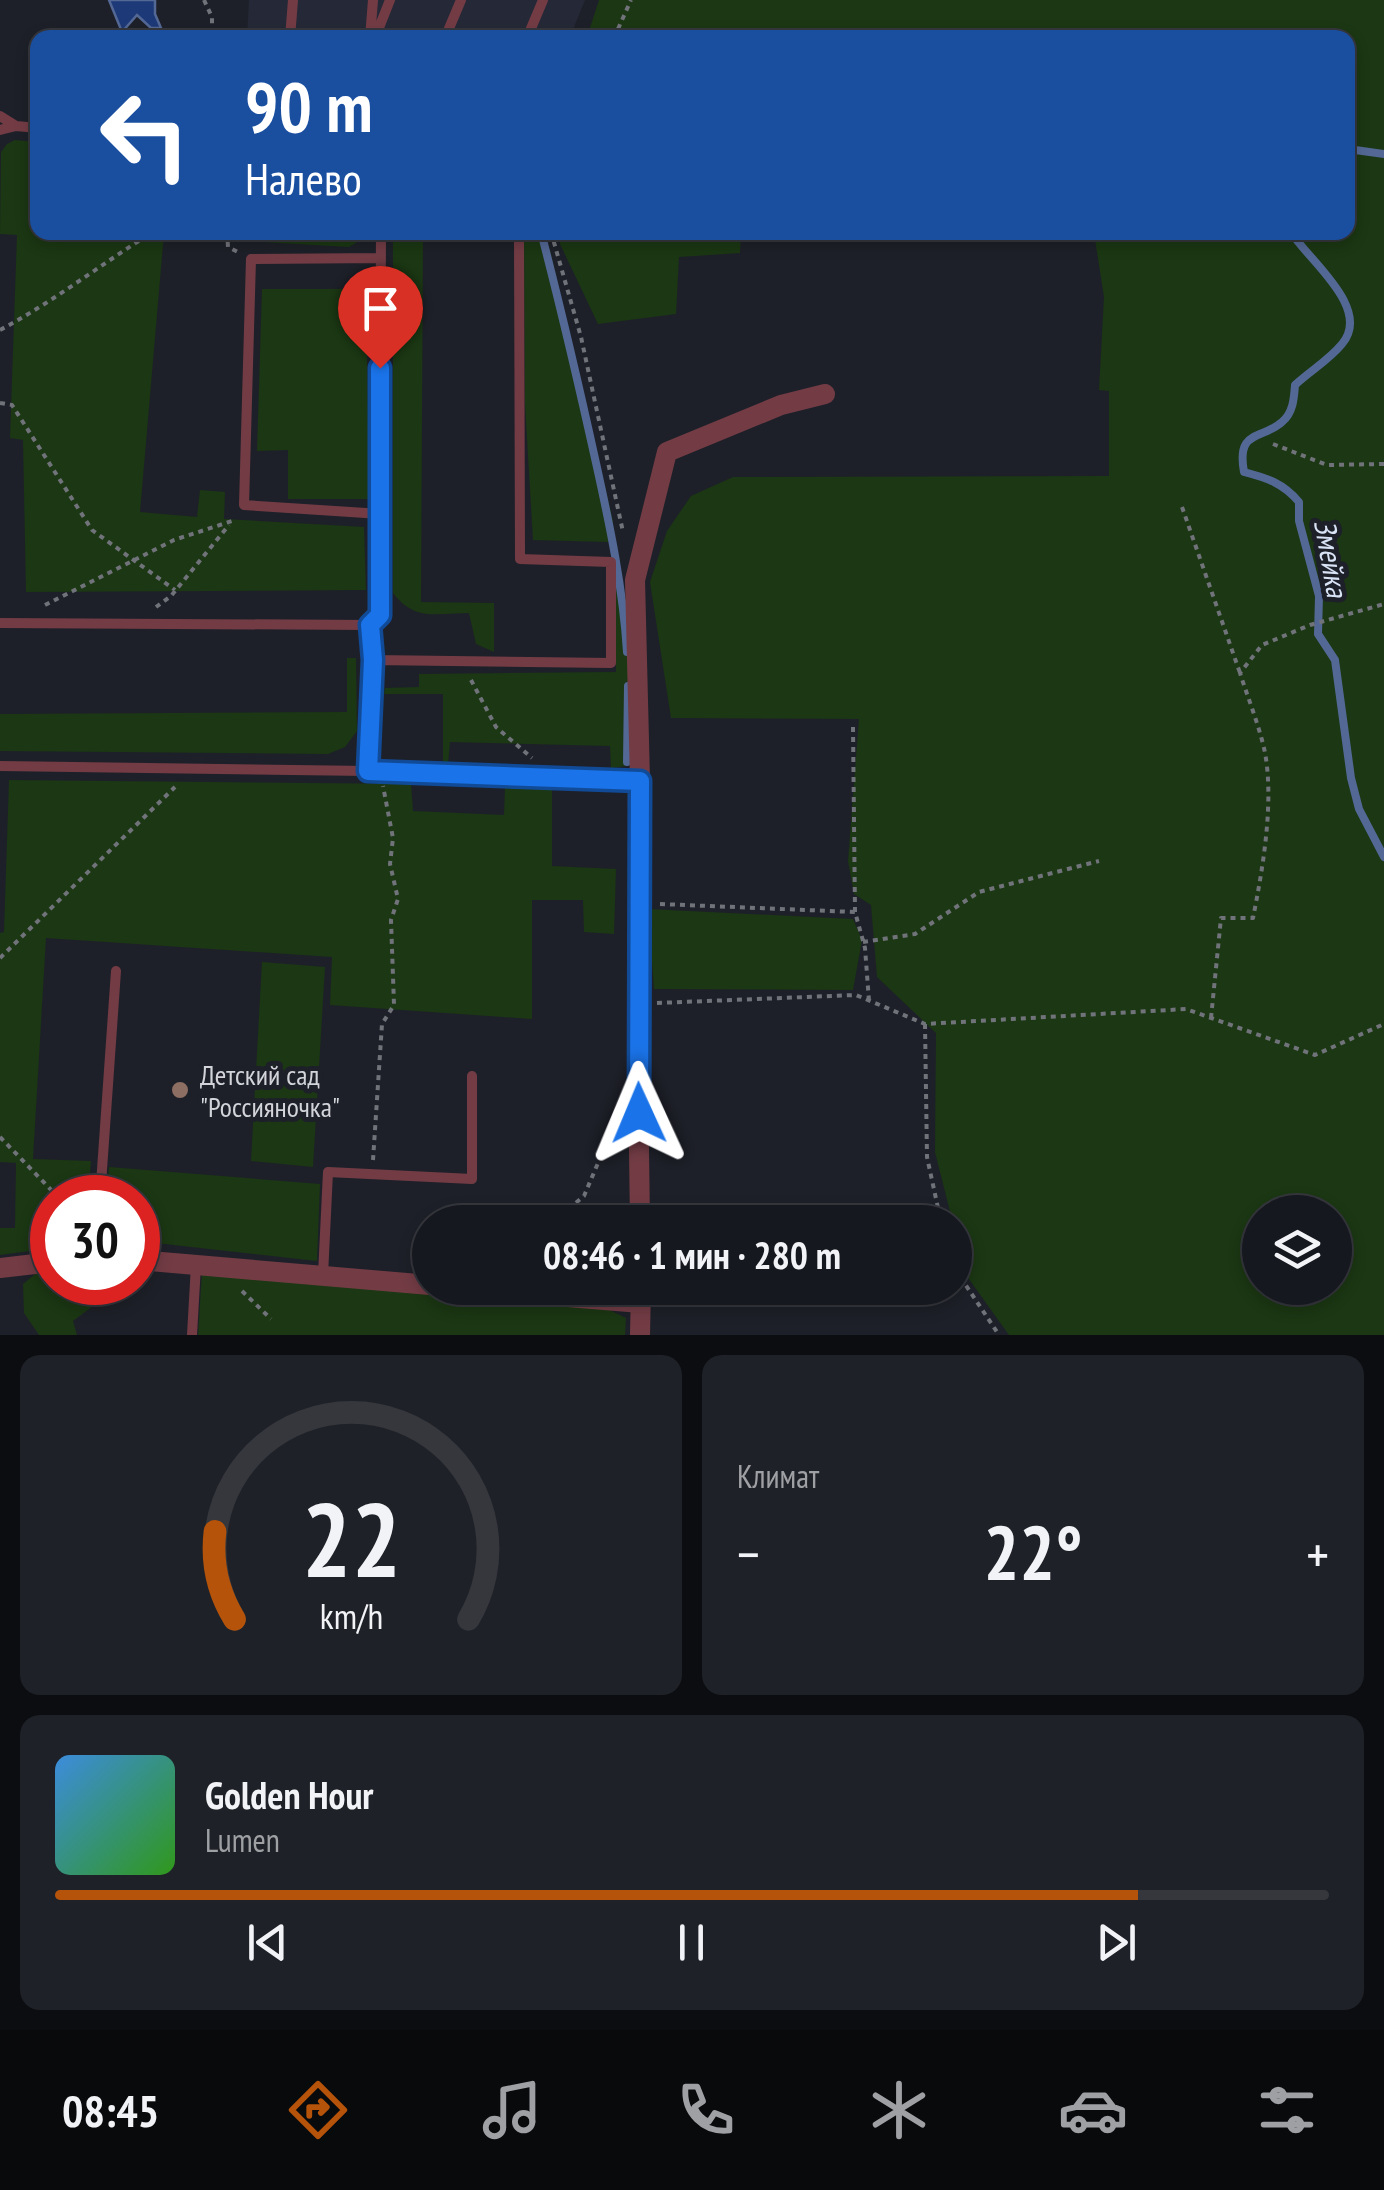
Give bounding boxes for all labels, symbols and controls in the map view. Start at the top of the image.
text: 90 m [245,61,373,151]
icon: left [80,70,210,200]
text: Налево [245,149,362,207]
pin [338,266,423,369]
icon: arrive [353,281,408,336]
water label: Змейка [1306,516,1358,602]
place label: Детский сад "Россияночка" [200,1056,340,1125]
position arrow [587,1061,691,1165]
marker: Детский сад "Россияночка" [169,1079,191,1101]
speed limit sign: 30 [30,1175,160,1305]
map controls [1242,1195,1352,1305]
button: layers [1242,1195,1352,1305]
text: 08:46 · 1 мин · 280 m [543,1230,841,1279]
text: Климат [737,1455,819,1497]
text: 22 [301,1471,401,1606]
text: 22° [983,1504,1083,1601]
text: − [737,1518,760,1589]
text: + [1306,1518,1329,1589]
text: km/h [319,1593,383,1639]
text: Golden Hour [205,1770,374,1819]
text: Lumen [205,1819,280,1861]
icon: previous [240,1915,295,1970]
icon: pause [664,1915,719,1970]
icon: next [1089,1915,1144,1970]
icon: directions [283,2075,353,2145]
icon: music [477,2075,547,2145]
icon: phone [671,2075,741,2145]
icon: climate [864,2075,934,2145]
icon: car [1058,2075,1128,2145]
icon: filters [1252,2075,1322,2145]
text: 08:45 [62,2081,159,2139]

